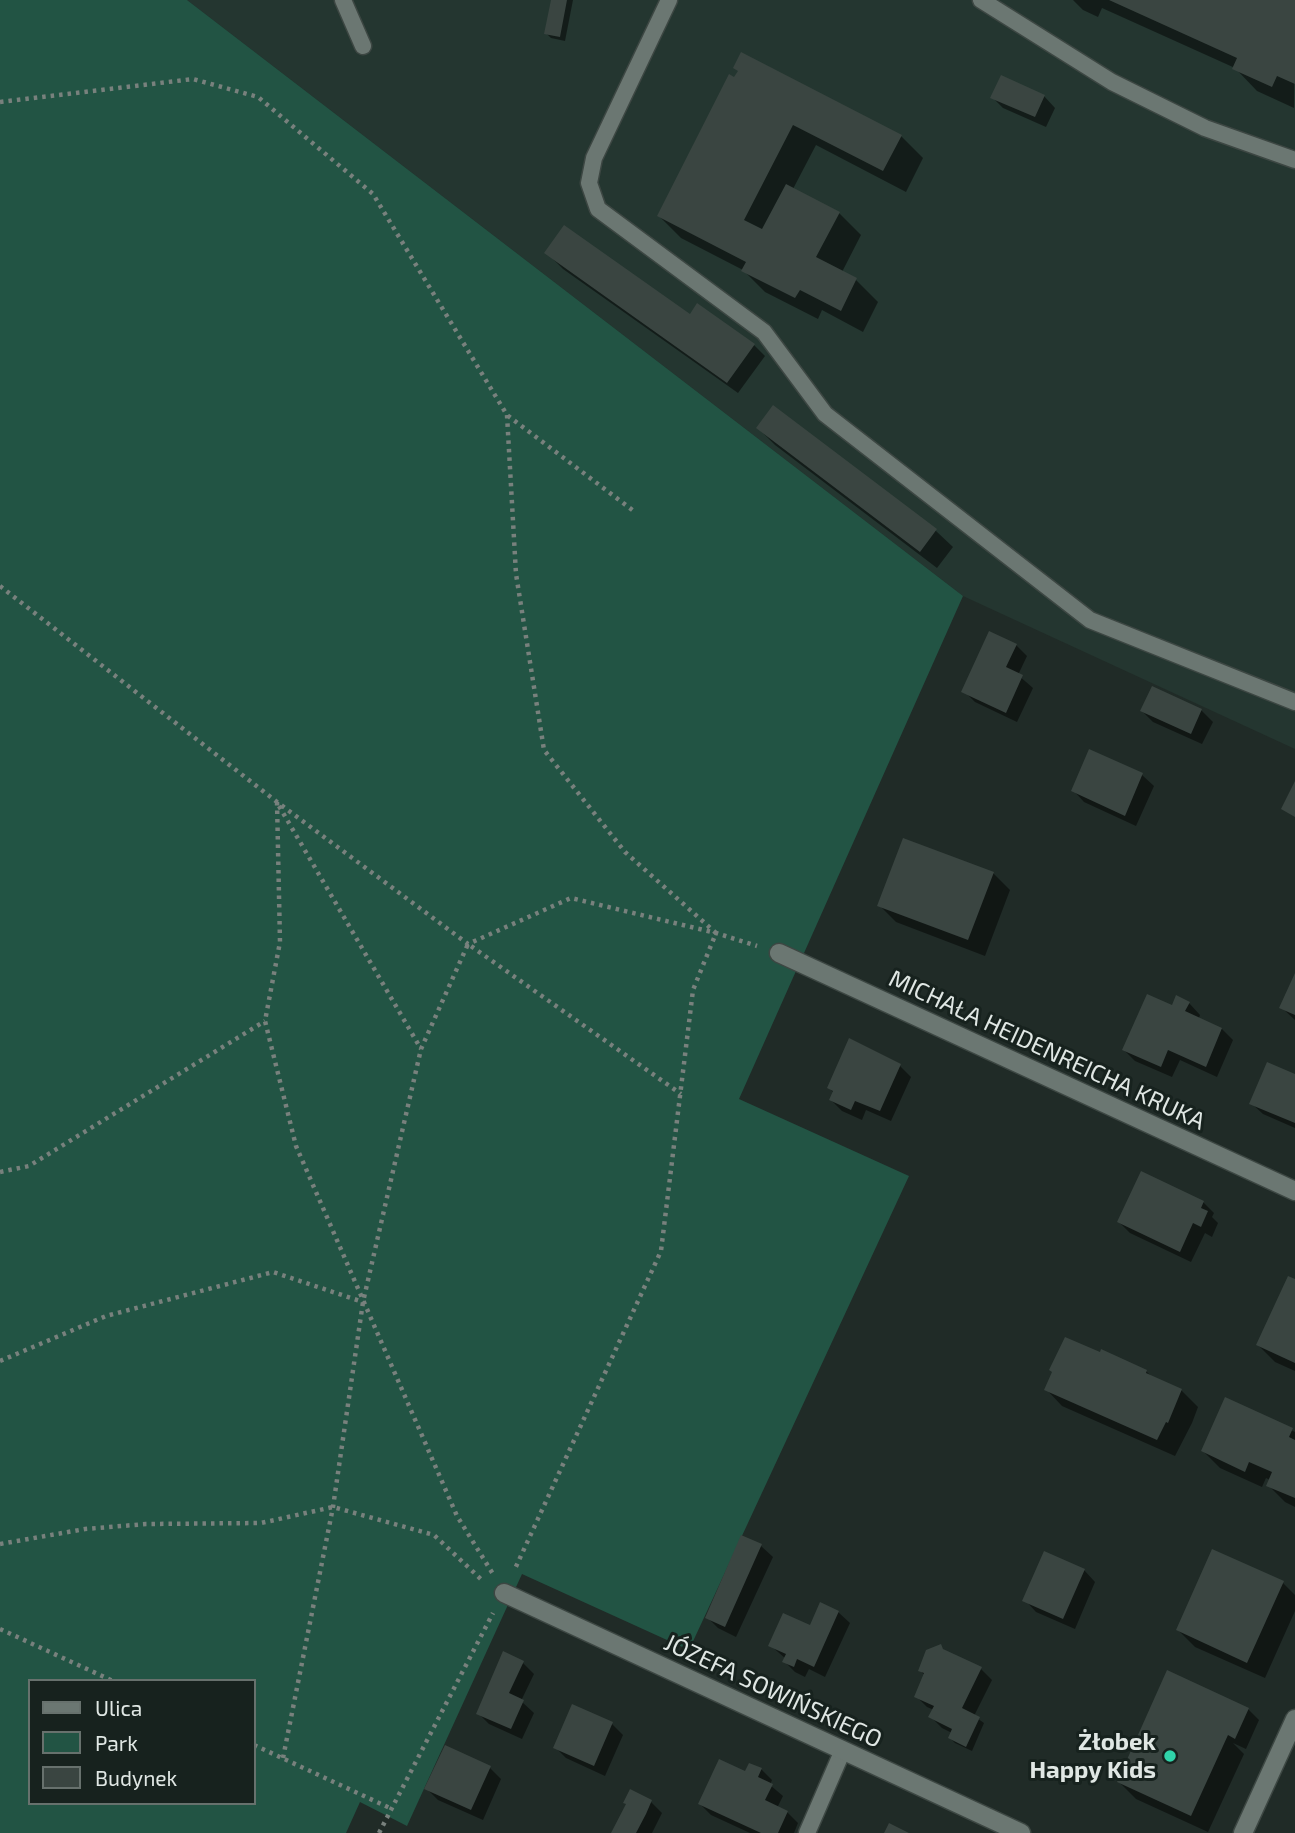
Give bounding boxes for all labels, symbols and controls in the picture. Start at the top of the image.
street label: MICHAŁA HEIDENREICHA KRUKA [884,964,1210,1136]
street label: JÓZEFA SOWIŃSKIEGO [660,1628,886,1754]
legend [28,1679,256,1805]
text: Ulica [95,1695,142,1720]
place label: Żłobek Happy Kids [1029,1728,1156,1784]
text: Park [95,1730,138,1755]
marker: Żłobek Happy Kids [1162,1748,1178,1764]
text: Budynek [95,1765,177,1790]

